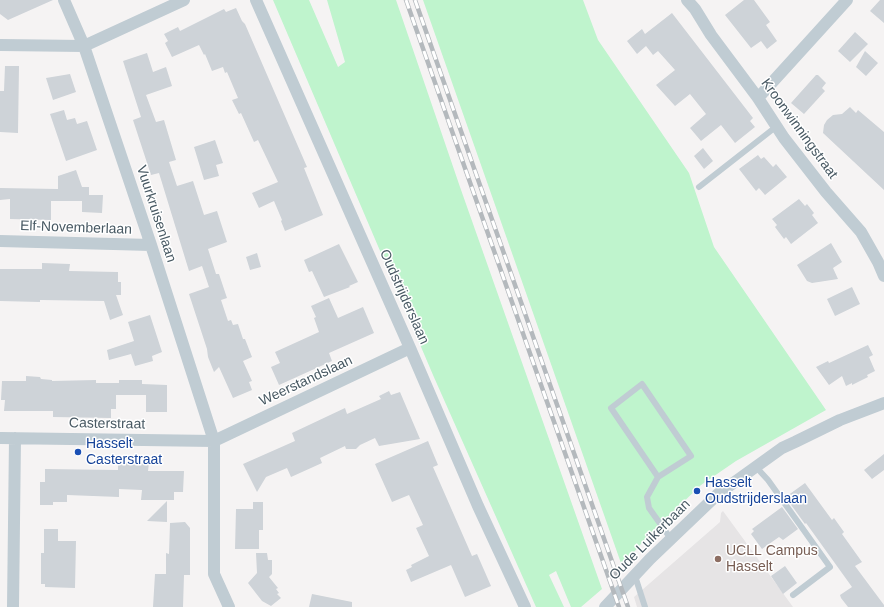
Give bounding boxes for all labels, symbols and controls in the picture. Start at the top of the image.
street label: Kroonwinningstraat [757,76,841,182]
street label: Vuurkruisenlaan [132,164,180,264]
street label: Elf-Novemberlaan [20,218,132,238]
street label: Oudstrijderslaan [376,247,432,347]
street label: Weerstandslaan [257,352,355,410]
street label: Casterstraat [69,415,145,433]
place label: Hasselt Casterstraat [86,436,162,468]
marker: Hasselt Casterstraat [73,447,83,457]
place label: Hasselt Oudstrijderslaan [705,475,807,508]
marker: Hasselt Oudstrijderslaan [692,486,702,496]
street label: Oude Luikerbaan [606,496,694,584]
place label: UCLL Campus Hasselt [726,543,818,576]
marker: UCLL Campus Hasselt [713,554,723,564]

